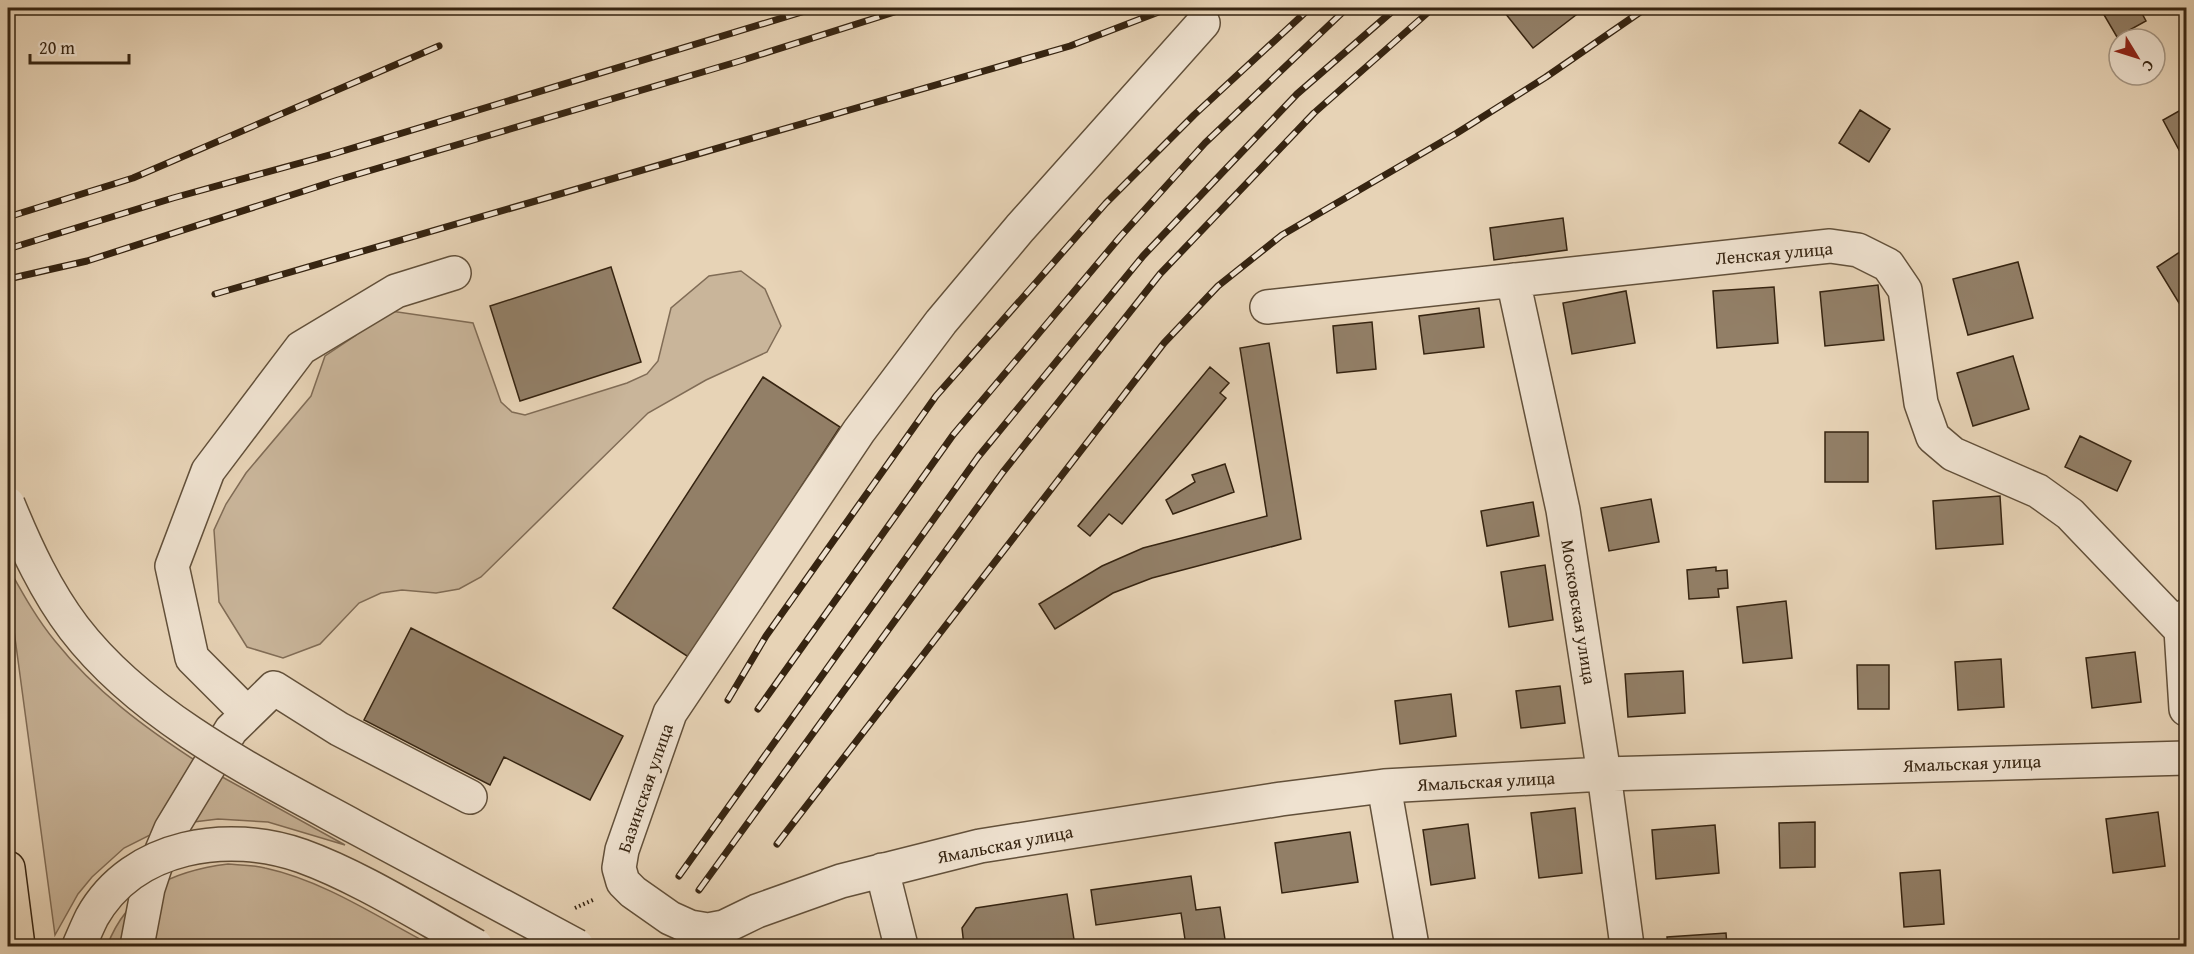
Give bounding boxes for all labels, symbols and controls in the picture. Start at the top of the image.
scale bar [30,27,129,65]
north arrow [2107,27,2167,87]
text: 20 m [39,34,75,61]
text: С [2137,55,2161,77]
street label: Ленская улица [1714,234,1834,272]
street label: Московская улица [1554,538,1604,687]
street label: Базинская улица [610,719,680,856]
street label: Ямальская улица [1902,747,2042,779]
street label: Ямальская улица [1415,764,1556,798]
street label: Ямальская улица [934,817,1076,871]

